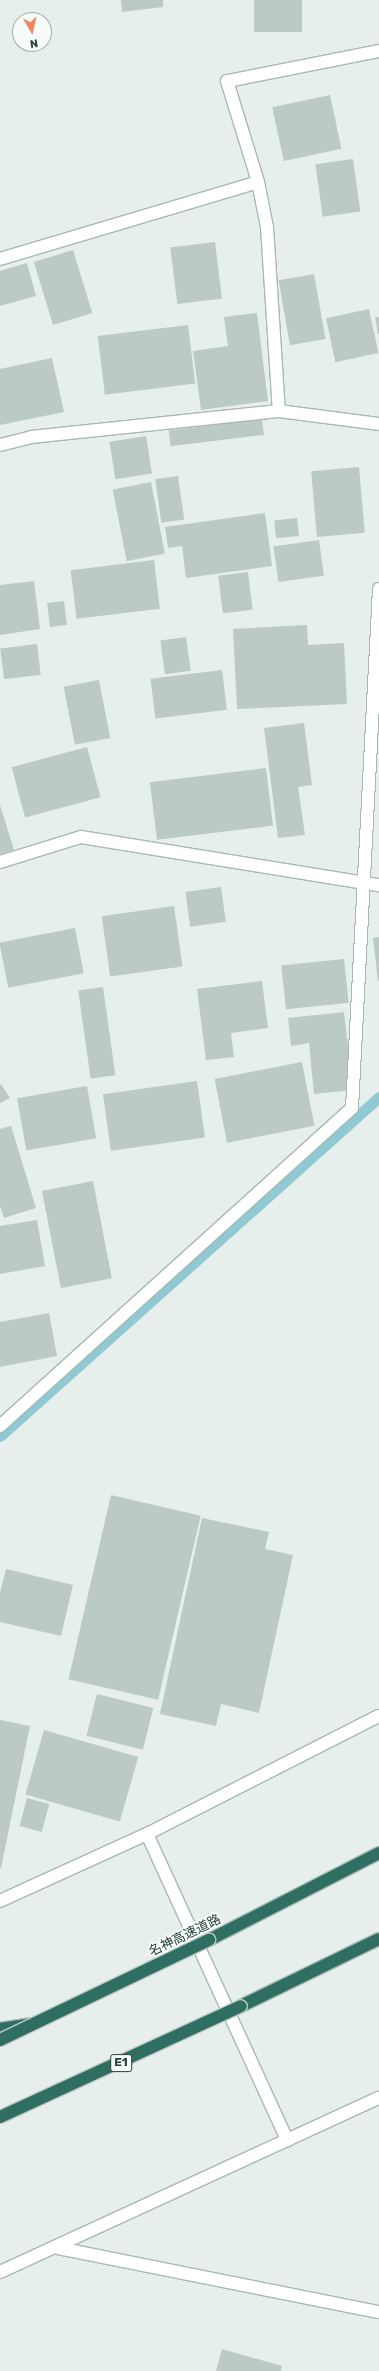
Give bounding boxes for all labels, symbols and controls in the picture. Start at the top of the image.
north arrow [12,12,52,52]
text: N [29,36,39,50]
street label: 名神高速道路 [147,1912,223,1960]
road number: E1 [110,2053,132,2073]

